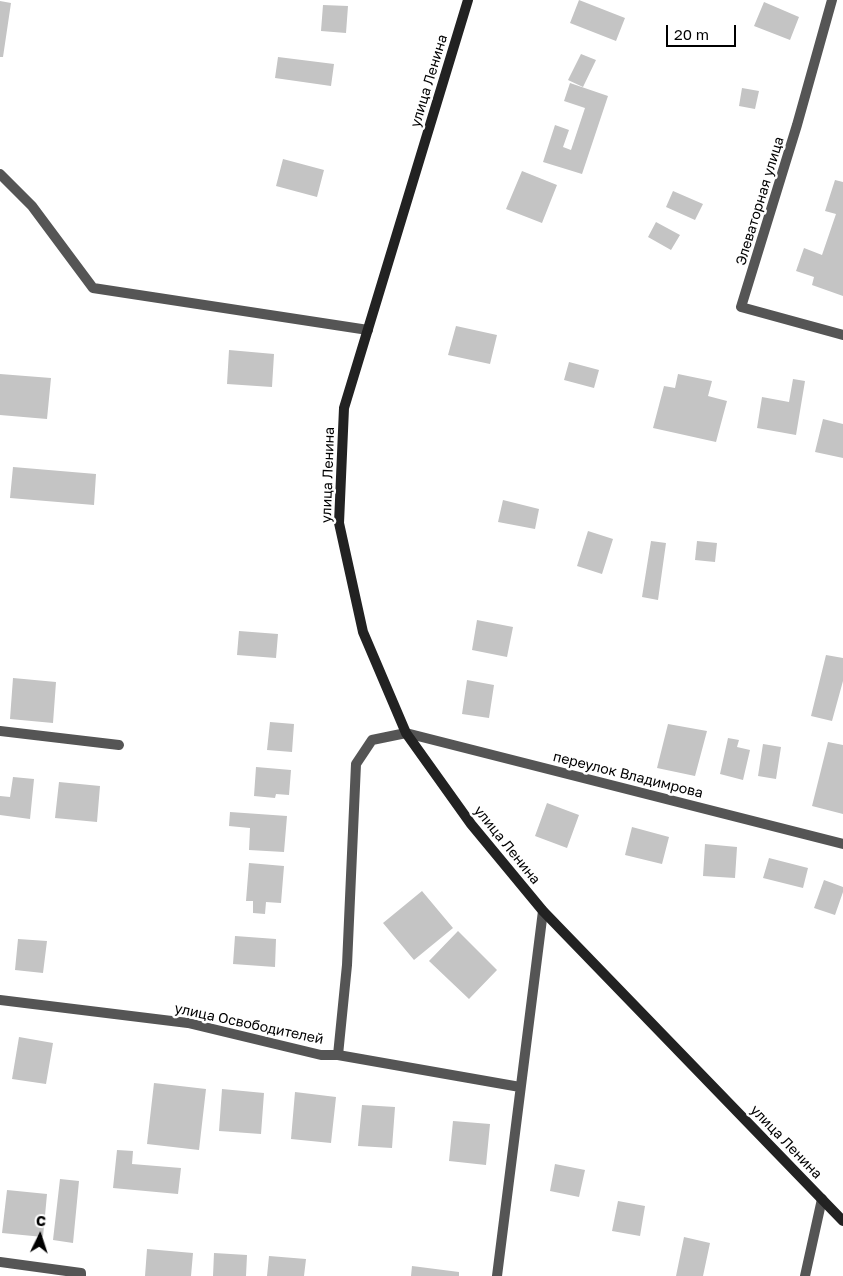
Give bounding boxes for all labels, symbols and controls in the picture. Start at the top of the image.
scale bar [668,15,738,47]
text: 20 m [674,25,709,43]
street label: улица Ленина [407,33,451,129]
street label: Элеваторная улица [732,135,788,267]
street label: улица Ленина [318,427,338,523]
street label: переулок Владимрова [551,748,705,802]
street label: улица Ленина [470,802,544,888]
street label: улица Освободителей [173,1000,325,1048]
street label: улица Ленина [747,1102,825,1182]
north arrow [15,1211,65,1261]
text: С [36,1212,47,1229]

